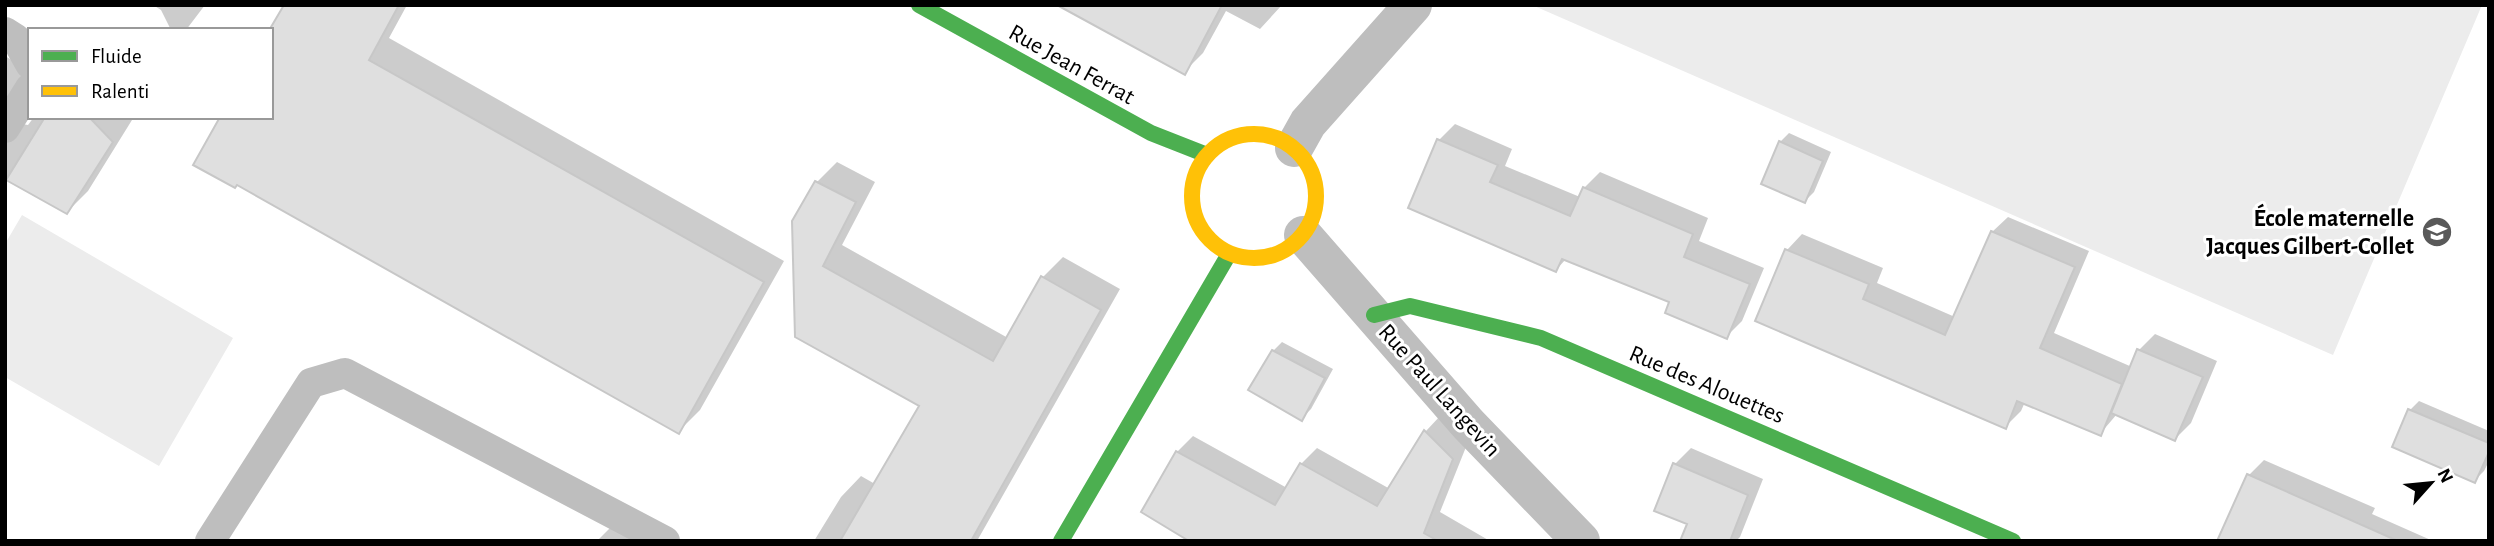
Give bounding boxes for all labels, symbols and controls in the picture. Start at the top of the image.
street label: Rue Jean Ferrat [1005,20,1139,109]
legend [28,28,273,119]
text: Fluide [91,46,142,67]
text: Ralenti [91,81,149,102]
place label: École maternelle Jacques Gilbert-Collet [2206,203,2414,259]
school or university icon: École maternelle Jacques Gilbert-Collet [2420,215,2454,249]
street label: Rue Paul Langevin [1374,320,1505,462]
street label: Rue des Alouettes [1625,341,1788,428]
north arrow [2396,448,2466,518]
text: N [2433,466,2456,486]

